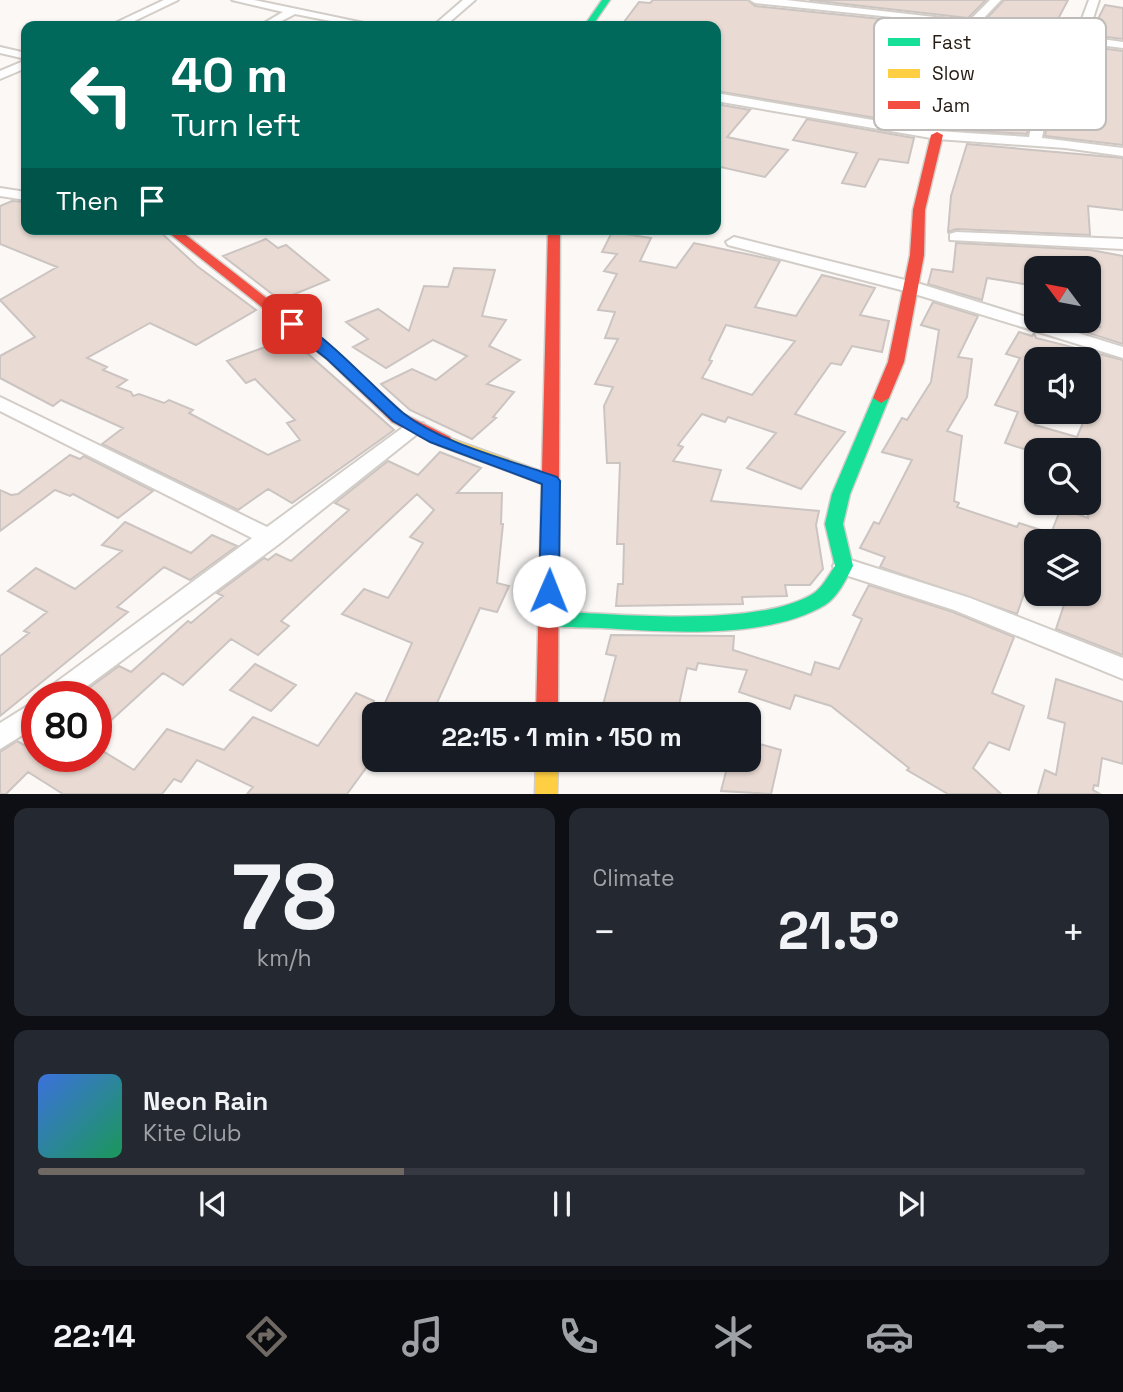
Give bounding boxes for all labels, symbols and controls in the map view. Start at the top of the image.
legend [874,18,1106,130]
text: Fast [932,30,972,55]
text: 40 m [171,44,288,106]
icon: left [56,49,147,140]
text: Slow [932,61,975,86]
text: Jam [932,93,970,118]
text: Turn left [171,105,301,145]
icon: arrive [133,182,171,220]
text: Then [56,184,119,218]
north arrow [1024,256,1101,332]
map controls [1024,256,1101,606]
pin [262,294,322,354]
icon: arrive [273,305,311,343]
button: sound [1024,347,1101,424]
button: search [1024,438,1101,515]
button: layers [1024,529,1101,606]
position arrow [512,554,586,628]
speed limit sign: 80 [21,681,112,772]
text: 22:15 · 1 min · 150 m [441,720,682,754]
text: 78 [232,839,337,956]
text: Climate [593,863,675,893]
text: 21.5° [778,898,900,964]
text: − [593,908,616,956]
text: + [1061,908,1085,956]
text: km/h [257,943,312,973]
text: Neon Rain [143,1084,268,1118]
text: Kite Club [143,1118,242,1148]
icon: previous [194,1185,232,1223]
icon: pause [543,1185,581,1223]
icon: next [892,1185,930,1223]
icon: directions [242,1312,291,1361]
icon: music [398,1312,447,1361]
icon: phone [554,1312,603,1361]
icon: climate [709,1312,758,1361]
icon: car [865,1312,914,1361]
icon: filters [1021,1312,1070,1361]
text: 22:14 [53,1316,136,1356]

